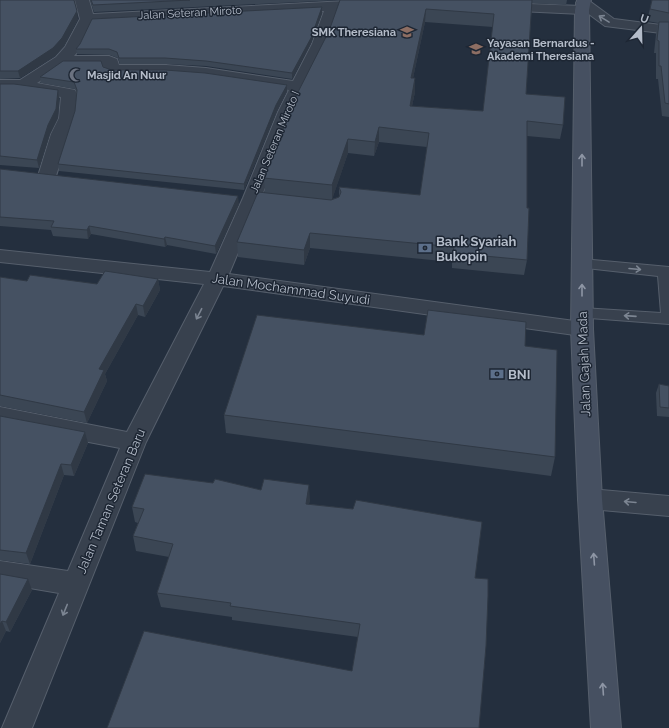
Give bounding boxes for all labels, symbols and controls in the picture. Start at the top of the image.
street label: Jalan Seteran Miroto [138,4,243,22]
north arrow [621,8,661,48]
text: U [638,12,650,27]
one-way arrow [598,14,610,22]
school or university icon: SMK Theresiana [399,24,415,40]
place label: SMK Theresiana [312,26,396,39]
place label: Yayasan Bernardus - Akademi Theresiana [487,37,595,63]
school or university icon: Yayasan Bernardus - Akademi Theresiana [468,41,484,57]
mosque icon: Masjid An Nuur [68,67,84,83]
place label: Masjid An Nuur [87,69,167,82]
street label: Jalan Seteran Miroto I [248,89,302,195]
one-way arrow [578,154,586,167]
place label: Bank Syariah Bukopin [436,234,517,264]
bank icon: Bank Syariah Bukopin [417,240,433,256]
one-way arrow [628,265,641,272]
street label: Jalan Mochammad Suyudi [211,270,371,308]
one-way arrow [578,284,586,297]
one-way arrow [195,307,202,319]
street label: Jalan Gajah Mada [575,311,593,417]
one-way arrow [624,313,637,320]
bank icon: BNI [489,366,505,382]
place label: BNI [508,367,530,382]
street label: Jalan Taman Seteran Baru [74,426,148,576]
one-way arrow [624,499,637,506]
one-way arrow [591,553,598,566]
one-way arrow [61,604,68,616]
one-way arrow [600,683,607,696]

